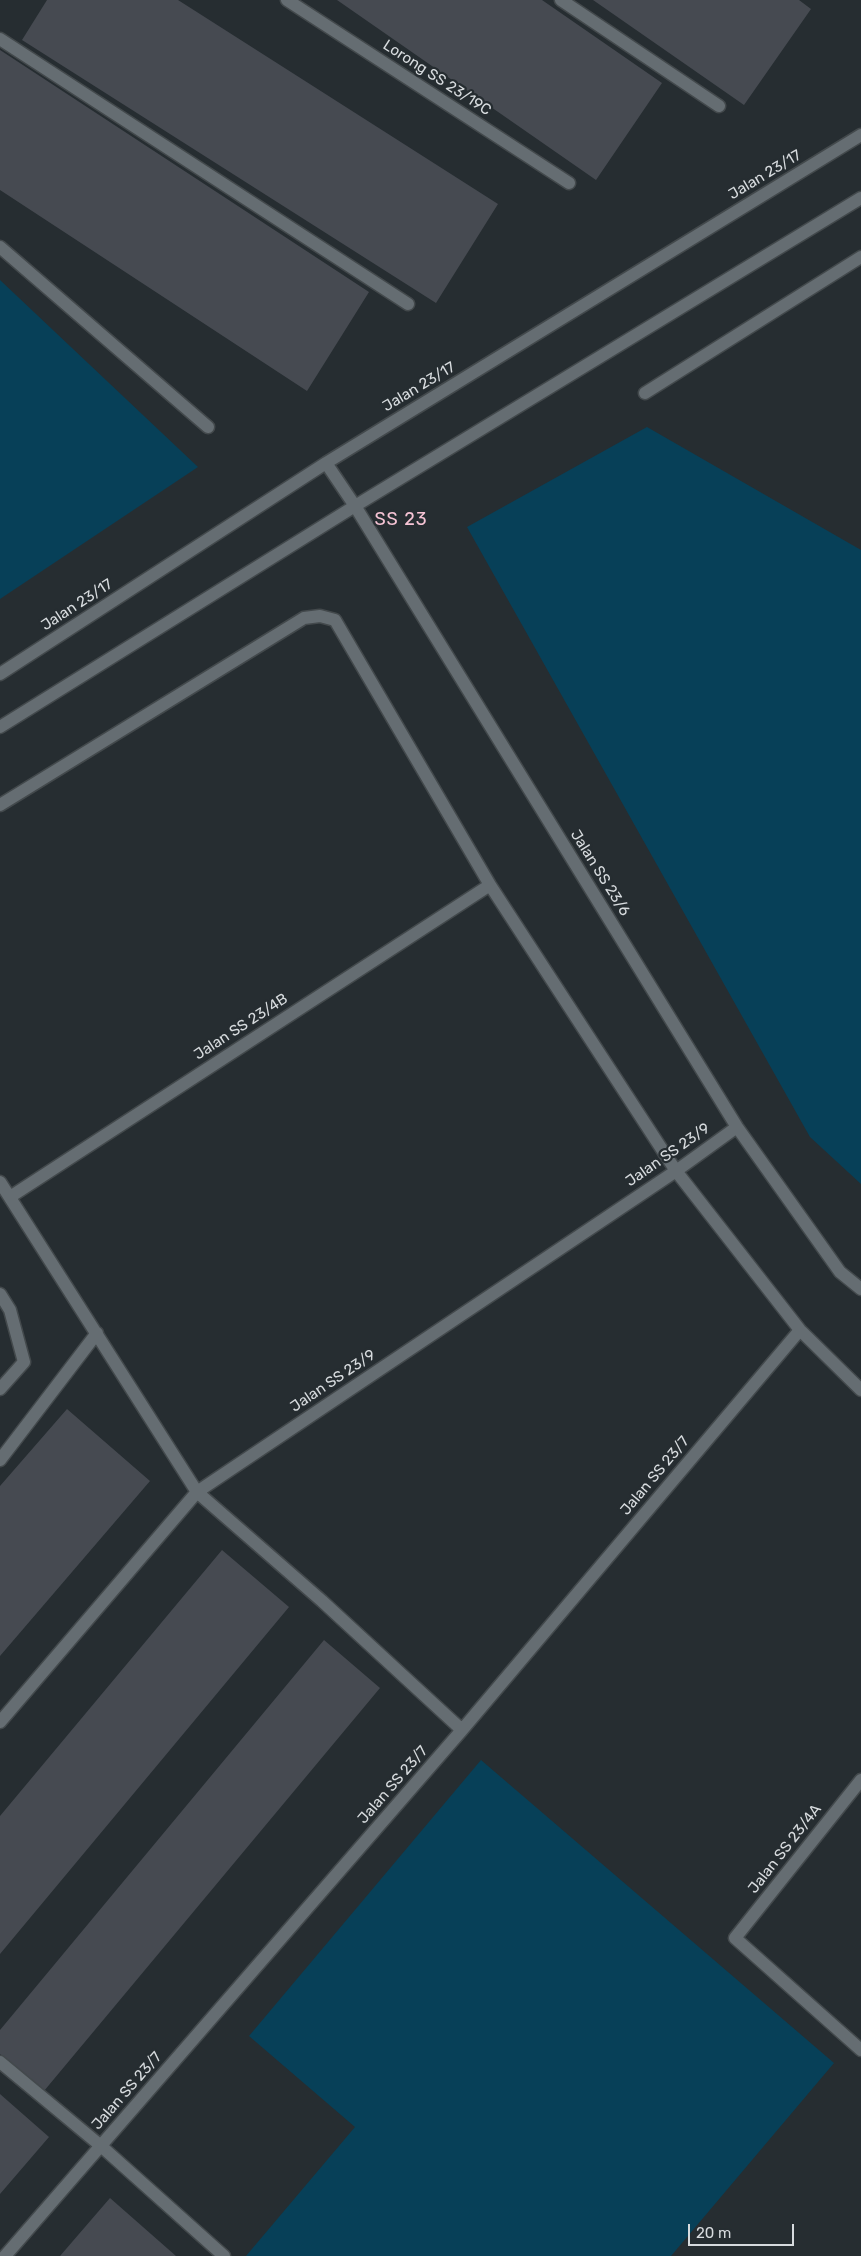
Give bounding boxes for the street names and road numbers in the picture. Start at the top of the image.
street label: Lorong SS 23/19C [380,36,494,120]
street label: Jalan 23/17 [725,146,805,204]
street label: Jalan 23/17 [379,358,459,416]
street label: Jalan 23/17 [38,575,116,635]
street label: Jalan SS 23/6 [566,827,634,919]
street label: Jalan SS 23/4B [191,990,291,1064]
street label: Jalan SS 23/9 [622,1119,714,1191]
street label: Jalan SS 23/9 [287,1346,379,1416]
street label: Jalan SS 23/7 [617,1433,693,1519]
street label: Jalan SS 23/7 [354,1742,432,1828]
street label: Jalan SS 23/4A [745,1801,825,1897]
street label: Jalan SS 23/7 [88,2048,166,2134]

